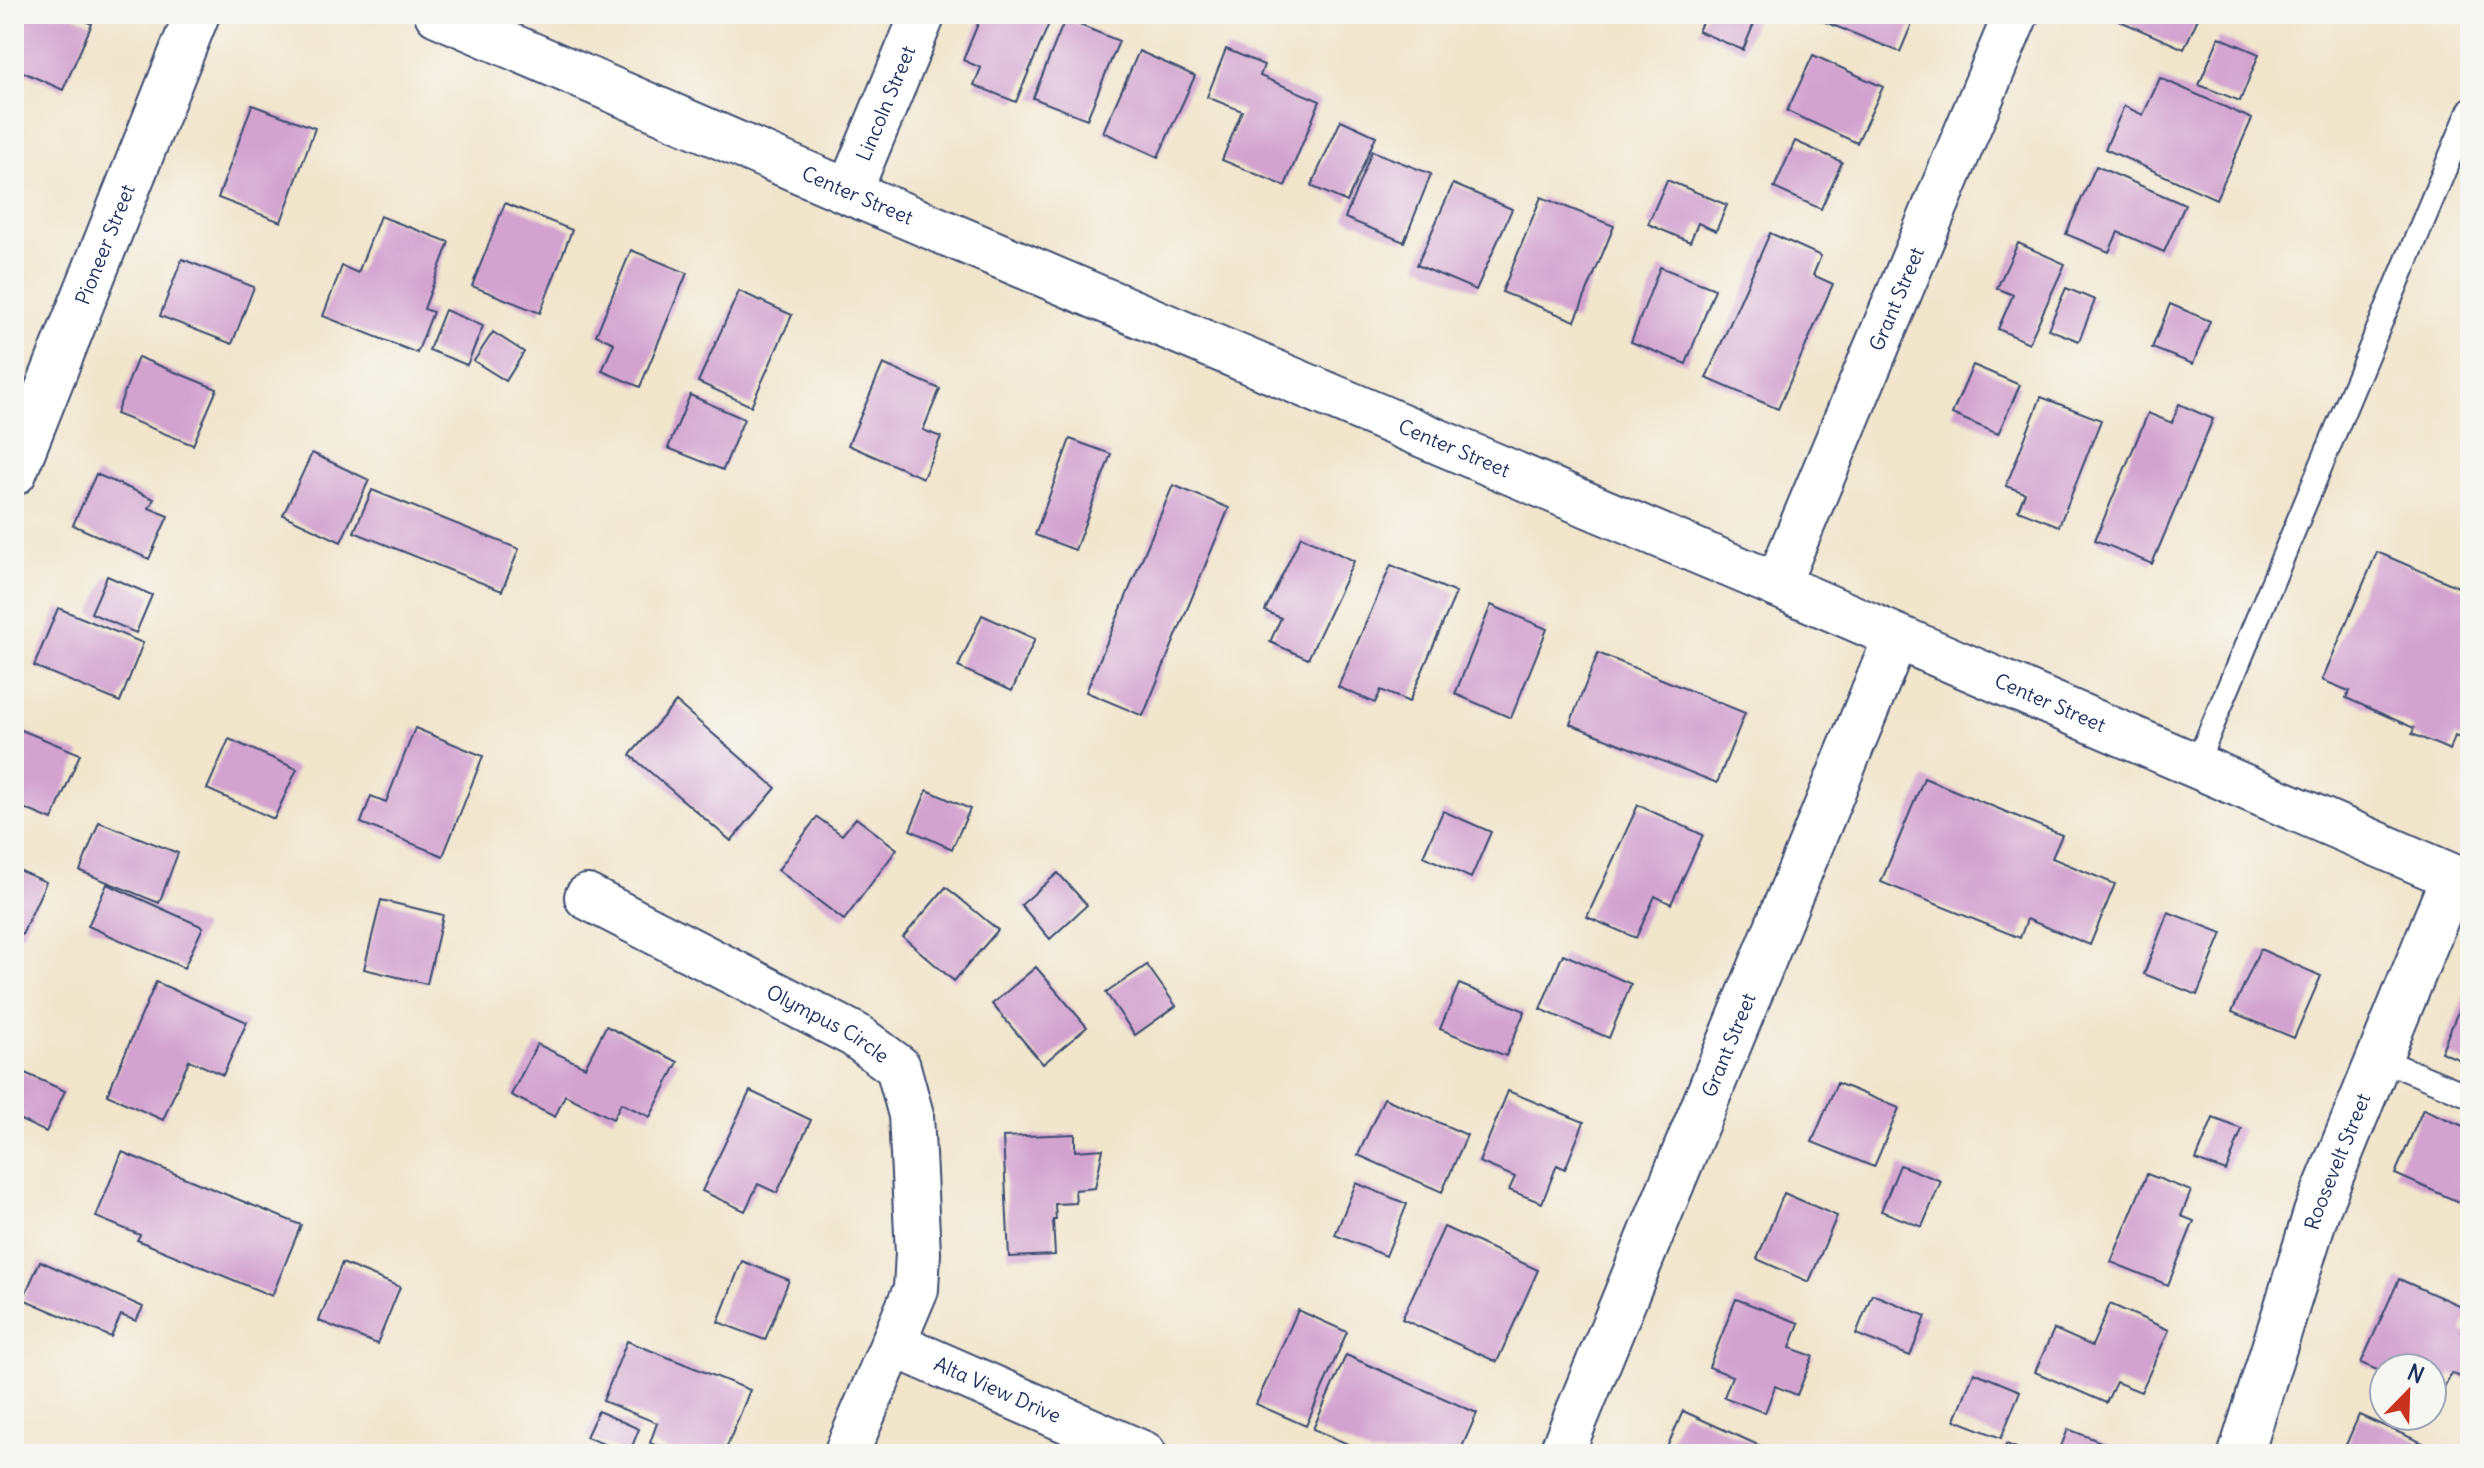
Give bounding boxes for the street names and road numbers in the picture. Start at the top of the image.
street label: Lincoln Street [850,42,921,165]
street label: Center Street [798,160,917,230]
street label: Pioneer Street [69,180,140,308]
street label: Grant Street [1863,243,1929,354]
street label: Center Street [1395,413,1514,483]
street label: Center Street [1991,667,2110,737]
street label: Olympus Circle [762,979,894,1068]
street label: Grant Street [1696,989,1761,1101]
street label: Roosevelt Street [2299,1089,2376,1233]
street label: Alta View Drive [930,1351,1065,1428]

